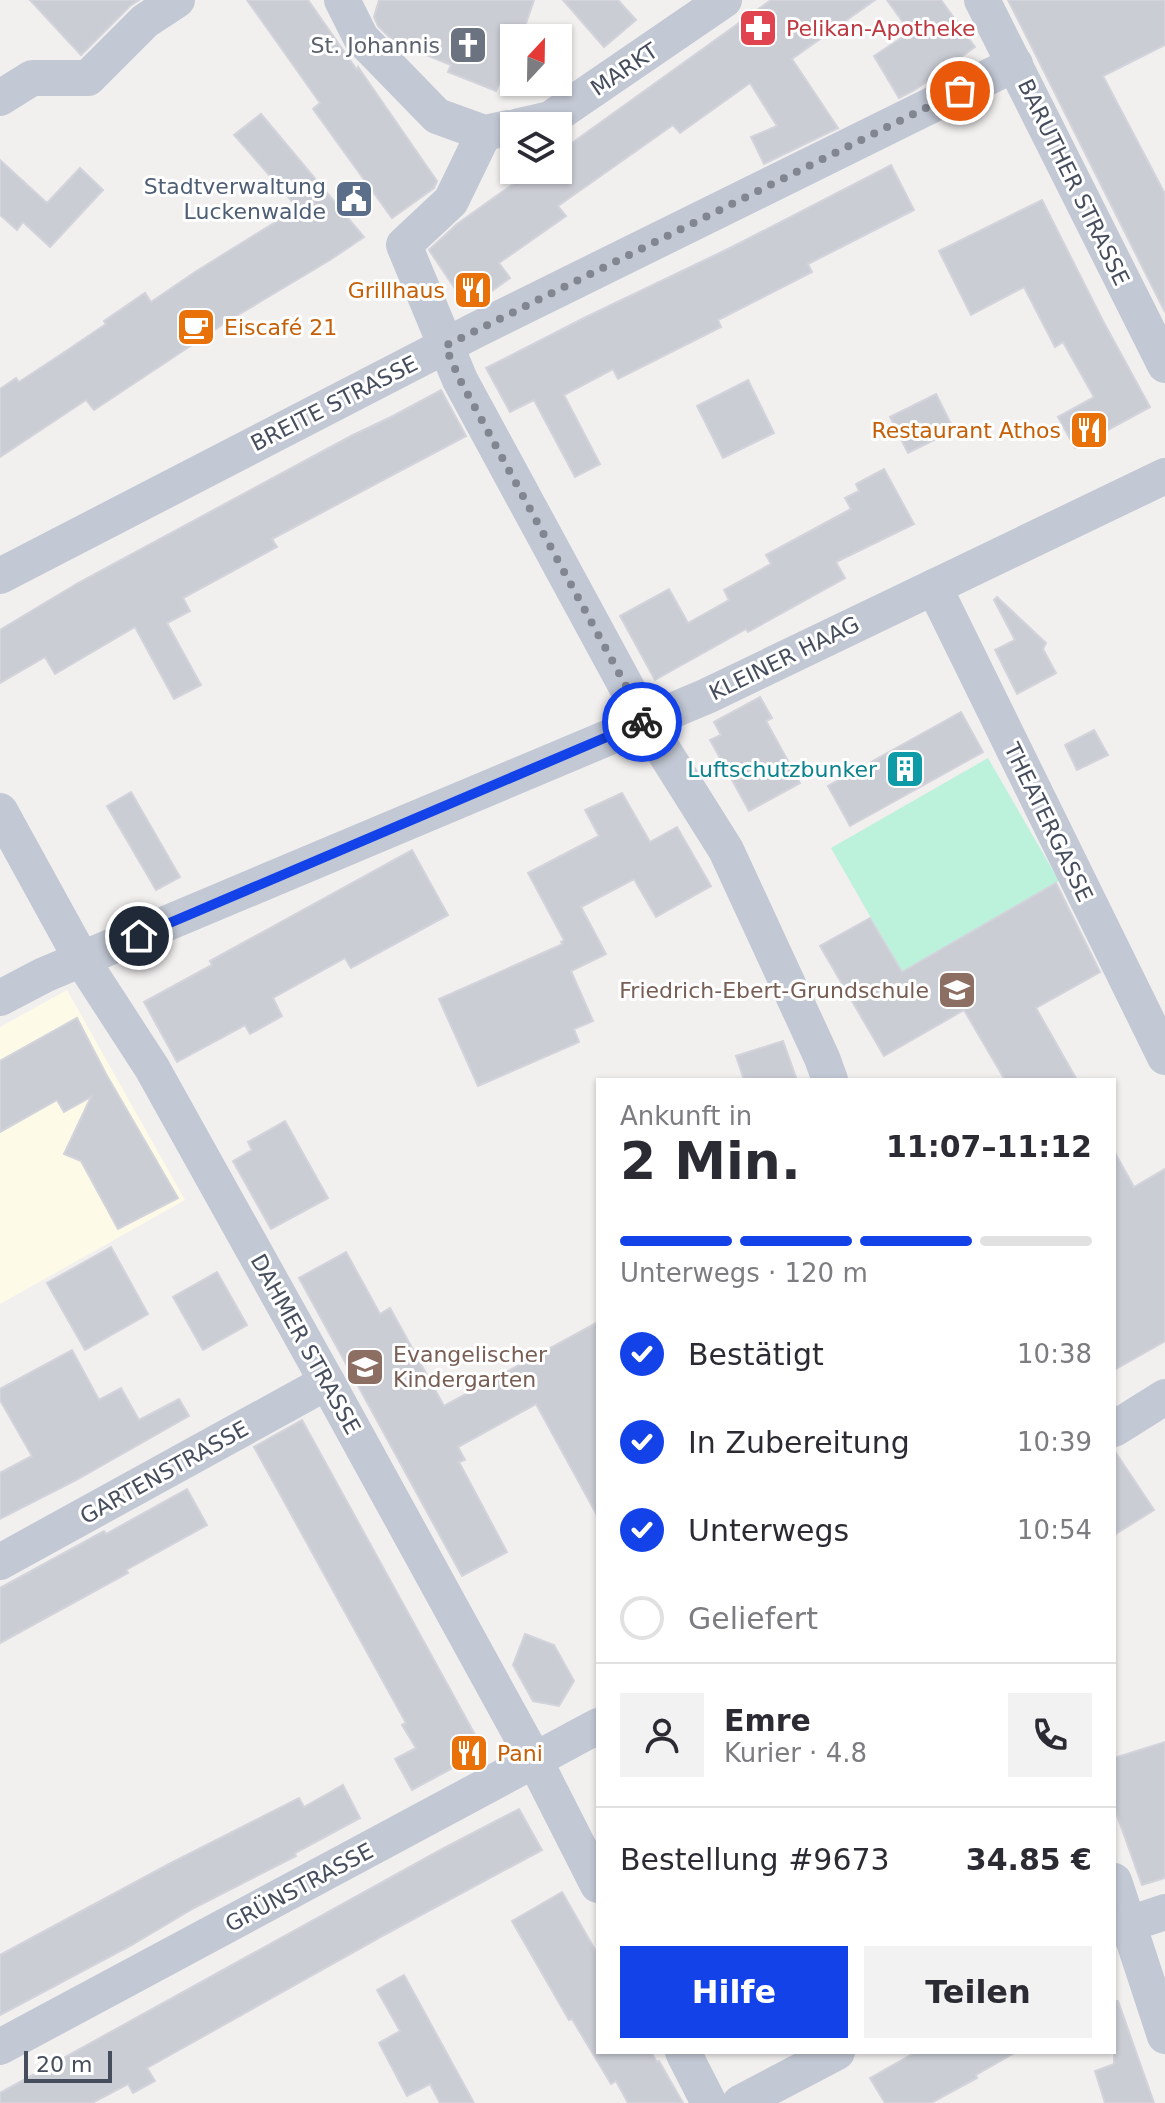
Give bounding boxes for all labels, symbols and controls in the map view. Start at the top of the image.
pharmacy icon: Pelikan-Apotheke [737,7,779,49]
place label: Pelikan-Apotheke [786,16,976,41]
church icon: St. Johannis [447,24,489,66]
north arrow [500,24,572,96]
map controls [500,24,572,184]
place label: St. Johannis [311,33,440,58]
street label: MARKT [586,38,663,101]
pin [926,57,994,125]
icon: bag [938,69,982,113]
street label: BARUTHER STRASSE [1013,75,1134,289]
button: layers [500,112,572,184]
place label: Stadtverwaltung Luckenwalde [144,174,326,224]
public building icon: Stadtverwaltung Luckenwalde [333,178,375,220]
restaurant icon: Grillhaus [452,269,494,311]
place label: Grillhaus [348,278,445,303]
cafe icon: Eiscafé 21 [175,306,217,348]
place label: Eiscafé 21 [224,315,337,340]
street label: BREITE STRASSE [247,351,422,456]
restaurant icon: Restaurant Athos [1068,409,1110,451]
place label: Restaurant Athos [871,418,1061,443]
street label: KLEINER HAAG [705,611,863,706]
courier [602,682,682,762]
icon: bike [620,700,664,744]
street label: THEATERGASSE [999,738,1098,906]
building icon: Luftschutzbunker [884,748,926,790]
place label: Luftschutzbunker [687,757,878,782]
pin [105,902,173,970]
icon: home [117,914,161,958]
school or university icon: Friedrich-Ebert-Grundschule [936,969,978,1011]
place label: Friedrich-Ebert-Grundschule [619,978,929,1003]
text: Ankunft in [620,1101,752,1131]
text: 11:07–11:12 [886,1129,1092,1164]
text: 2 Min. [620,1131,801,1191]
street label: DAHMER STRASSE [246,1250,365,1439]
text: Unterwegs · 120 m [620,1258,868,1288]
icon: check [620,1332,664,1376]
text: Bestätigt [688,1337,824,1372]
text: 10:38 [1017,1339,1092,1369]
place label: Evangelischer Kindergarten [393,1342,548,1392]
school or university icon: Evangelischer Kindergarten [344,1346,386,1388]
street label: GARTENSTRASSE [76,1416,253,1529]
icon: check [620,1420,664,1464]
text: In Zubereitung [688,1425,910,1460]
text: 10:39 [1017,1427,1092,1457]
icon: check [620,1508,664,1552]
text: Unterwegs [688,1513,849,1548]
text: 10:54 [1017,1515,1092,1545]
text: Geliefert [688,1601,818,1636]
button: person [620,1693,704,1777]
button: phone [1008,1693,1092,1777]
text: Emre [724,1703,811,1738]
restaurant icon: Pani [448,1732,490,1774]
text: Kurier · 4.8 [724,1738,867,1768]
place label: Pani [497,1741,543,1766]
street label: GRÜNSTRASSE [221,1838,377,1937]
text: Bestellung #9673 [620,1842,890,1877]
text: 34.85 € [966,1842,1092,1877]
button: Hilfe [620,1946,848,2038]
button: Teilen [864,1946,1092,2038]
scale bar [24,2047,112,2083]
text: 20 m [36,2052,92,2077]

